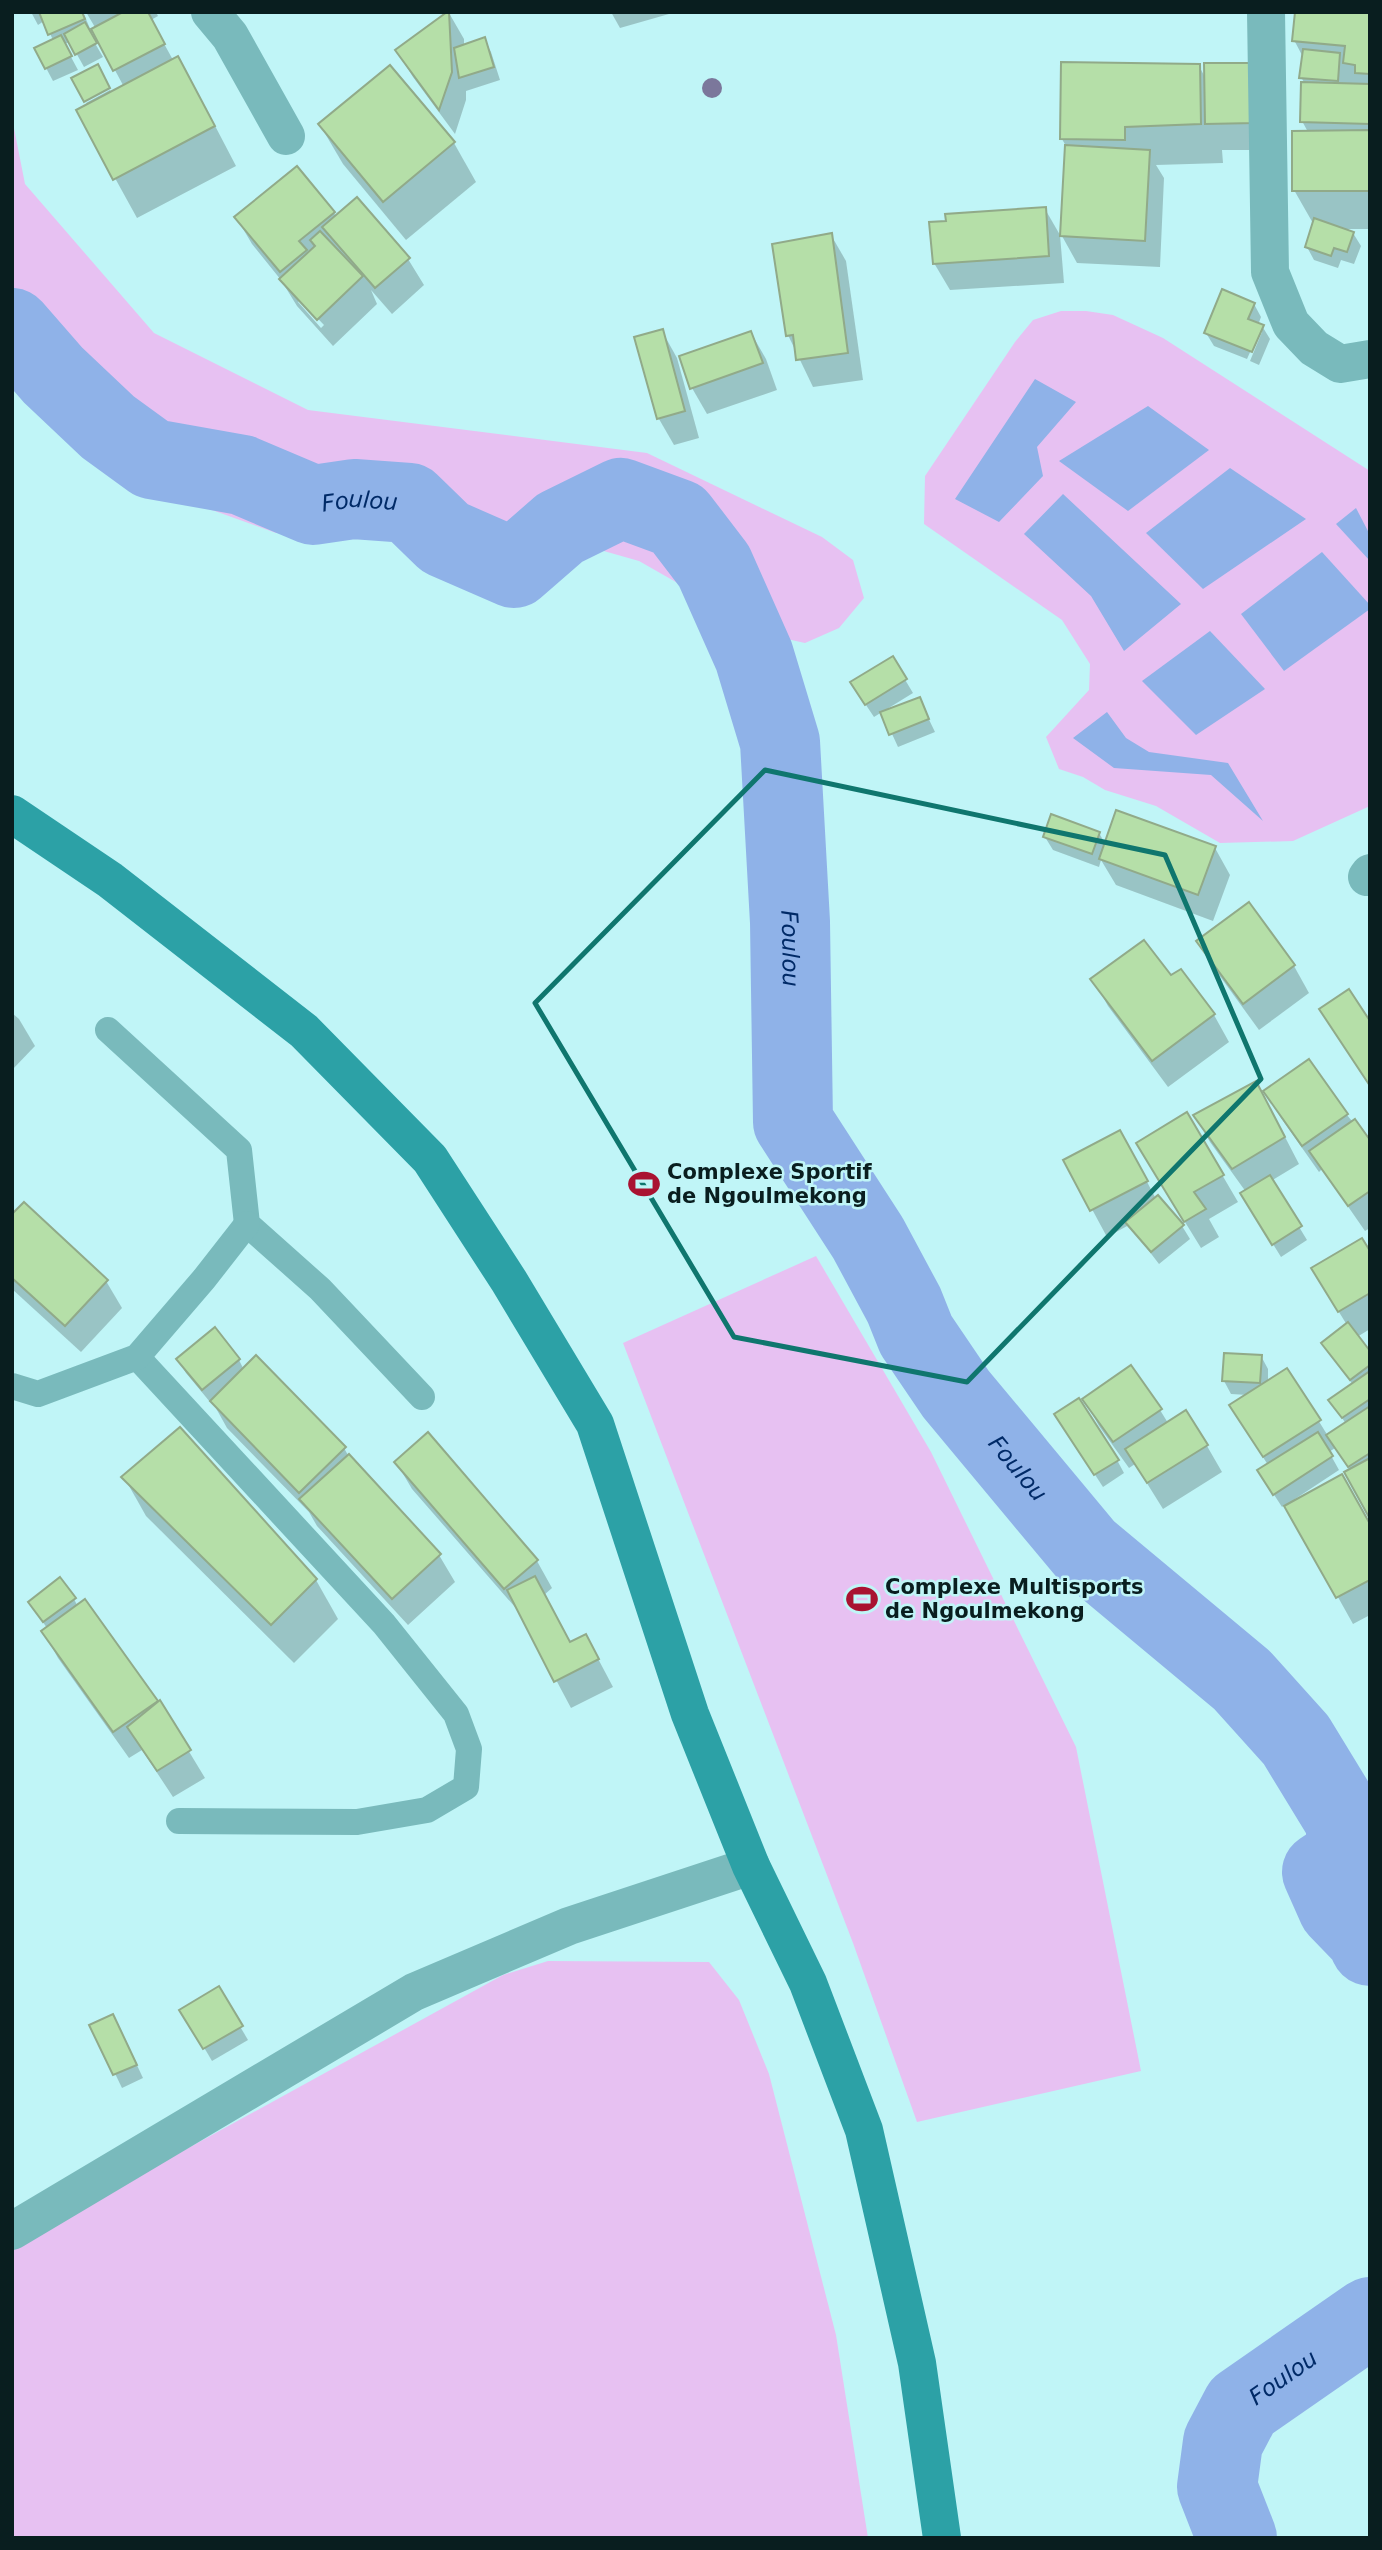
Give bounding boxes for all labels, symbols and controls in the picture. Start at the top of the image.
water label: Foulou [320,486,399,517]
water label: Foulou [776,909,804,987]
place label: Complexe Sportif de Ngoulmekong [667,1160,872,1208]
sports icon: Complexe Sportif de Ngoulmekong [627,1167,661,1201]
water label: Foulou [983,1430,1053,1506]
place label: Complexe Multisports de Ngoulmekong [885,1575,1143,1623]
sports icon: Complexe Multisports de Ngoulmekong [845,1582,879,1616]
water label: Foulou [1244,2345,1322,2410]

